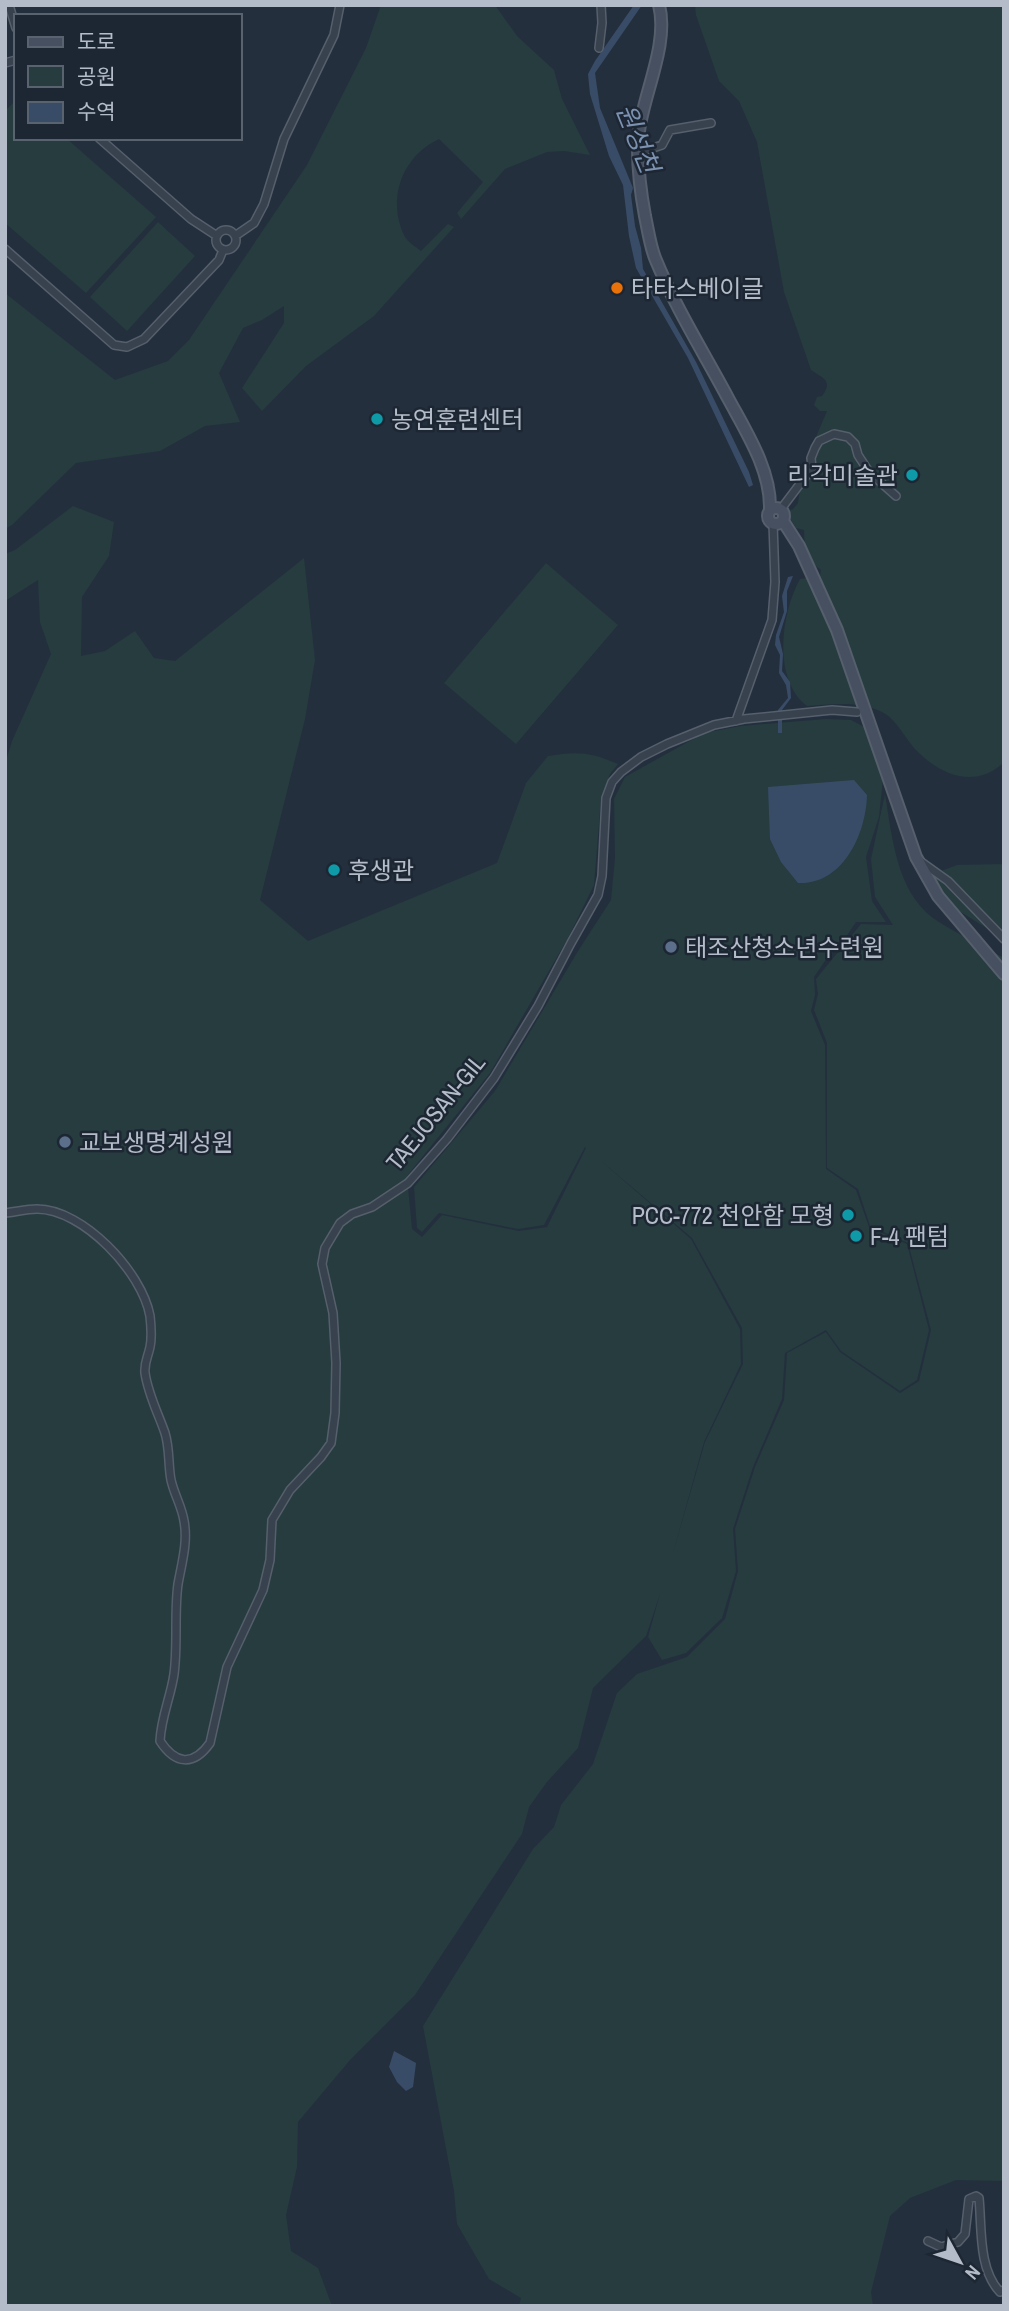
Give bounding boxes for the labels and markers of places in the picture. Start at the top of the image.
place label: 타타스베이글 [631,272,763,304]
marker: 타타스베이글 [609,280,625,296]
place label: 농연훈련센터 [391,403,523,435]
marker: 농연훈련센터 [369,411,385,427]
place label: 리각미술관 [788,459,898,491]
marker: 리각미술관 [904,467,920,483]
place label: 후생관 [348,854,414,886]
marker: 후생관 [326,862,342,878]
place label: 태조산청소년수련원 [685,931,884,963]
marker: 태조산청소년수련원 [663,939,679,955]
place label: 교보생명계성원 [79,1126,234,1158]
marker: 교보생명계성원 [57,1134,73,1150]
place label: PCC-772 천안함 모형 [632,1199,834,1231]
marker: PCC-772 천안함 모형 [840,1207,856,1223]
place label: F-4 팬텀 [870,1220,949,1252]
marker: F-4 팬텀 [848,1228,864,1244]

